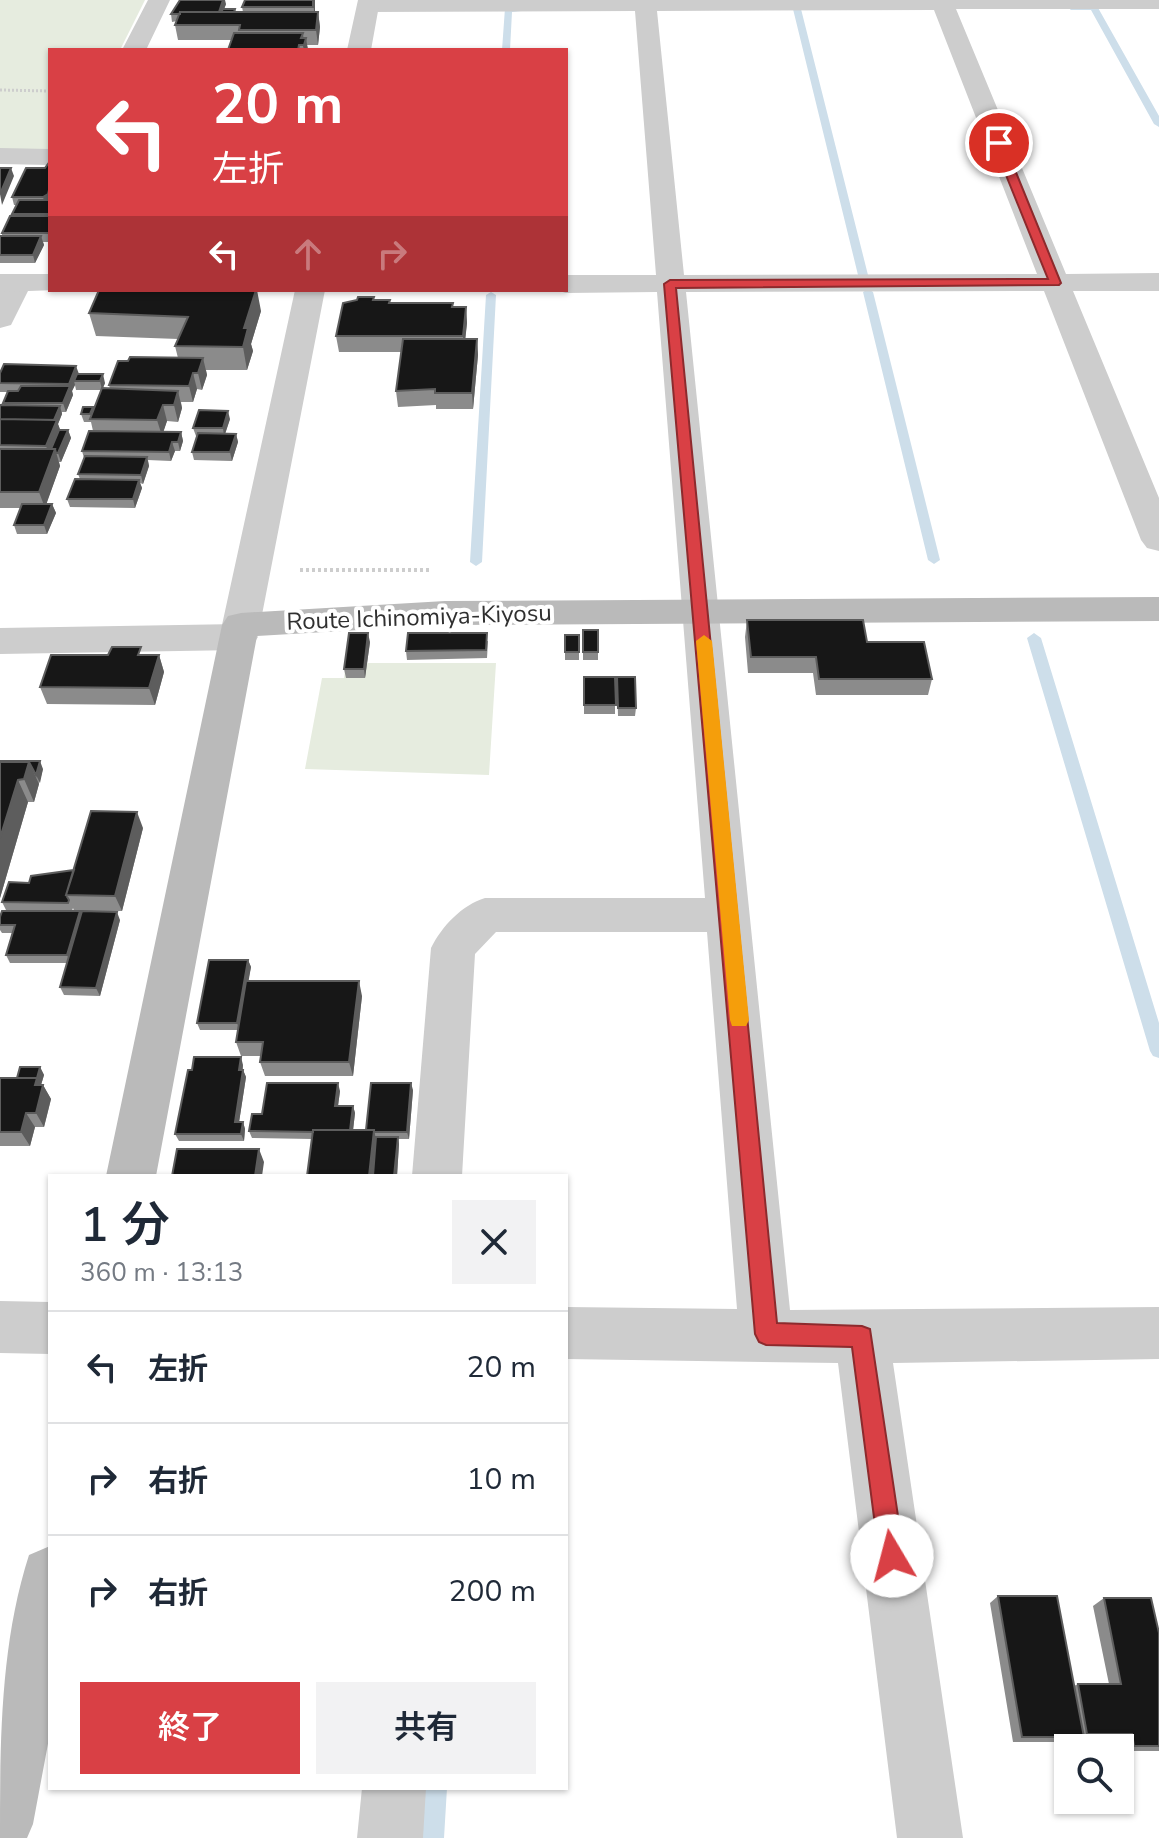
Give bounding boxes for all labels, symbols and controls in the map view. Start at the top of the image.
text: 20 m [212,66,343,143]
icon: left [80,80,184,184]
pin [965,109,1033,177]
icon: arrive [977,121,1021,165]
text: 左折 [212,145,284,194]
icon: left [202,232,246,276]
icon: ahead [286,232,330,276]
icon: right [370,232,414,276]
street label: Route Ichinomiya-Kiyosu [286,596,552,638]
text: 1 分 [80,1192,169,1258]
button: close [452,1200,536,1284]
text: 360 m · 13:13 [80,1255,243,1290]
icon: left [80,1345,124,1389]
text: 20 m [467,1347,536,1388]
text: 左折 [148,1349,208,1390]
icon: right [80,1457,124,1501]
text: 10 m [467,1459,536,1500]
text: 右折 [148,1461,208,1502]
position arrow [850,1514,934,1598]
icon: right [80,1569,124,1613]
text: 200 m [449,1571,536,1612]
text: 右折 [148,1573,208,1614]
button: 終了 [80,1682,300,1774]
button: 共有 [316,1682,536,1774]
map controls [1054,1734,1134,1814]
button: search [1054,1734,1134,1814]

